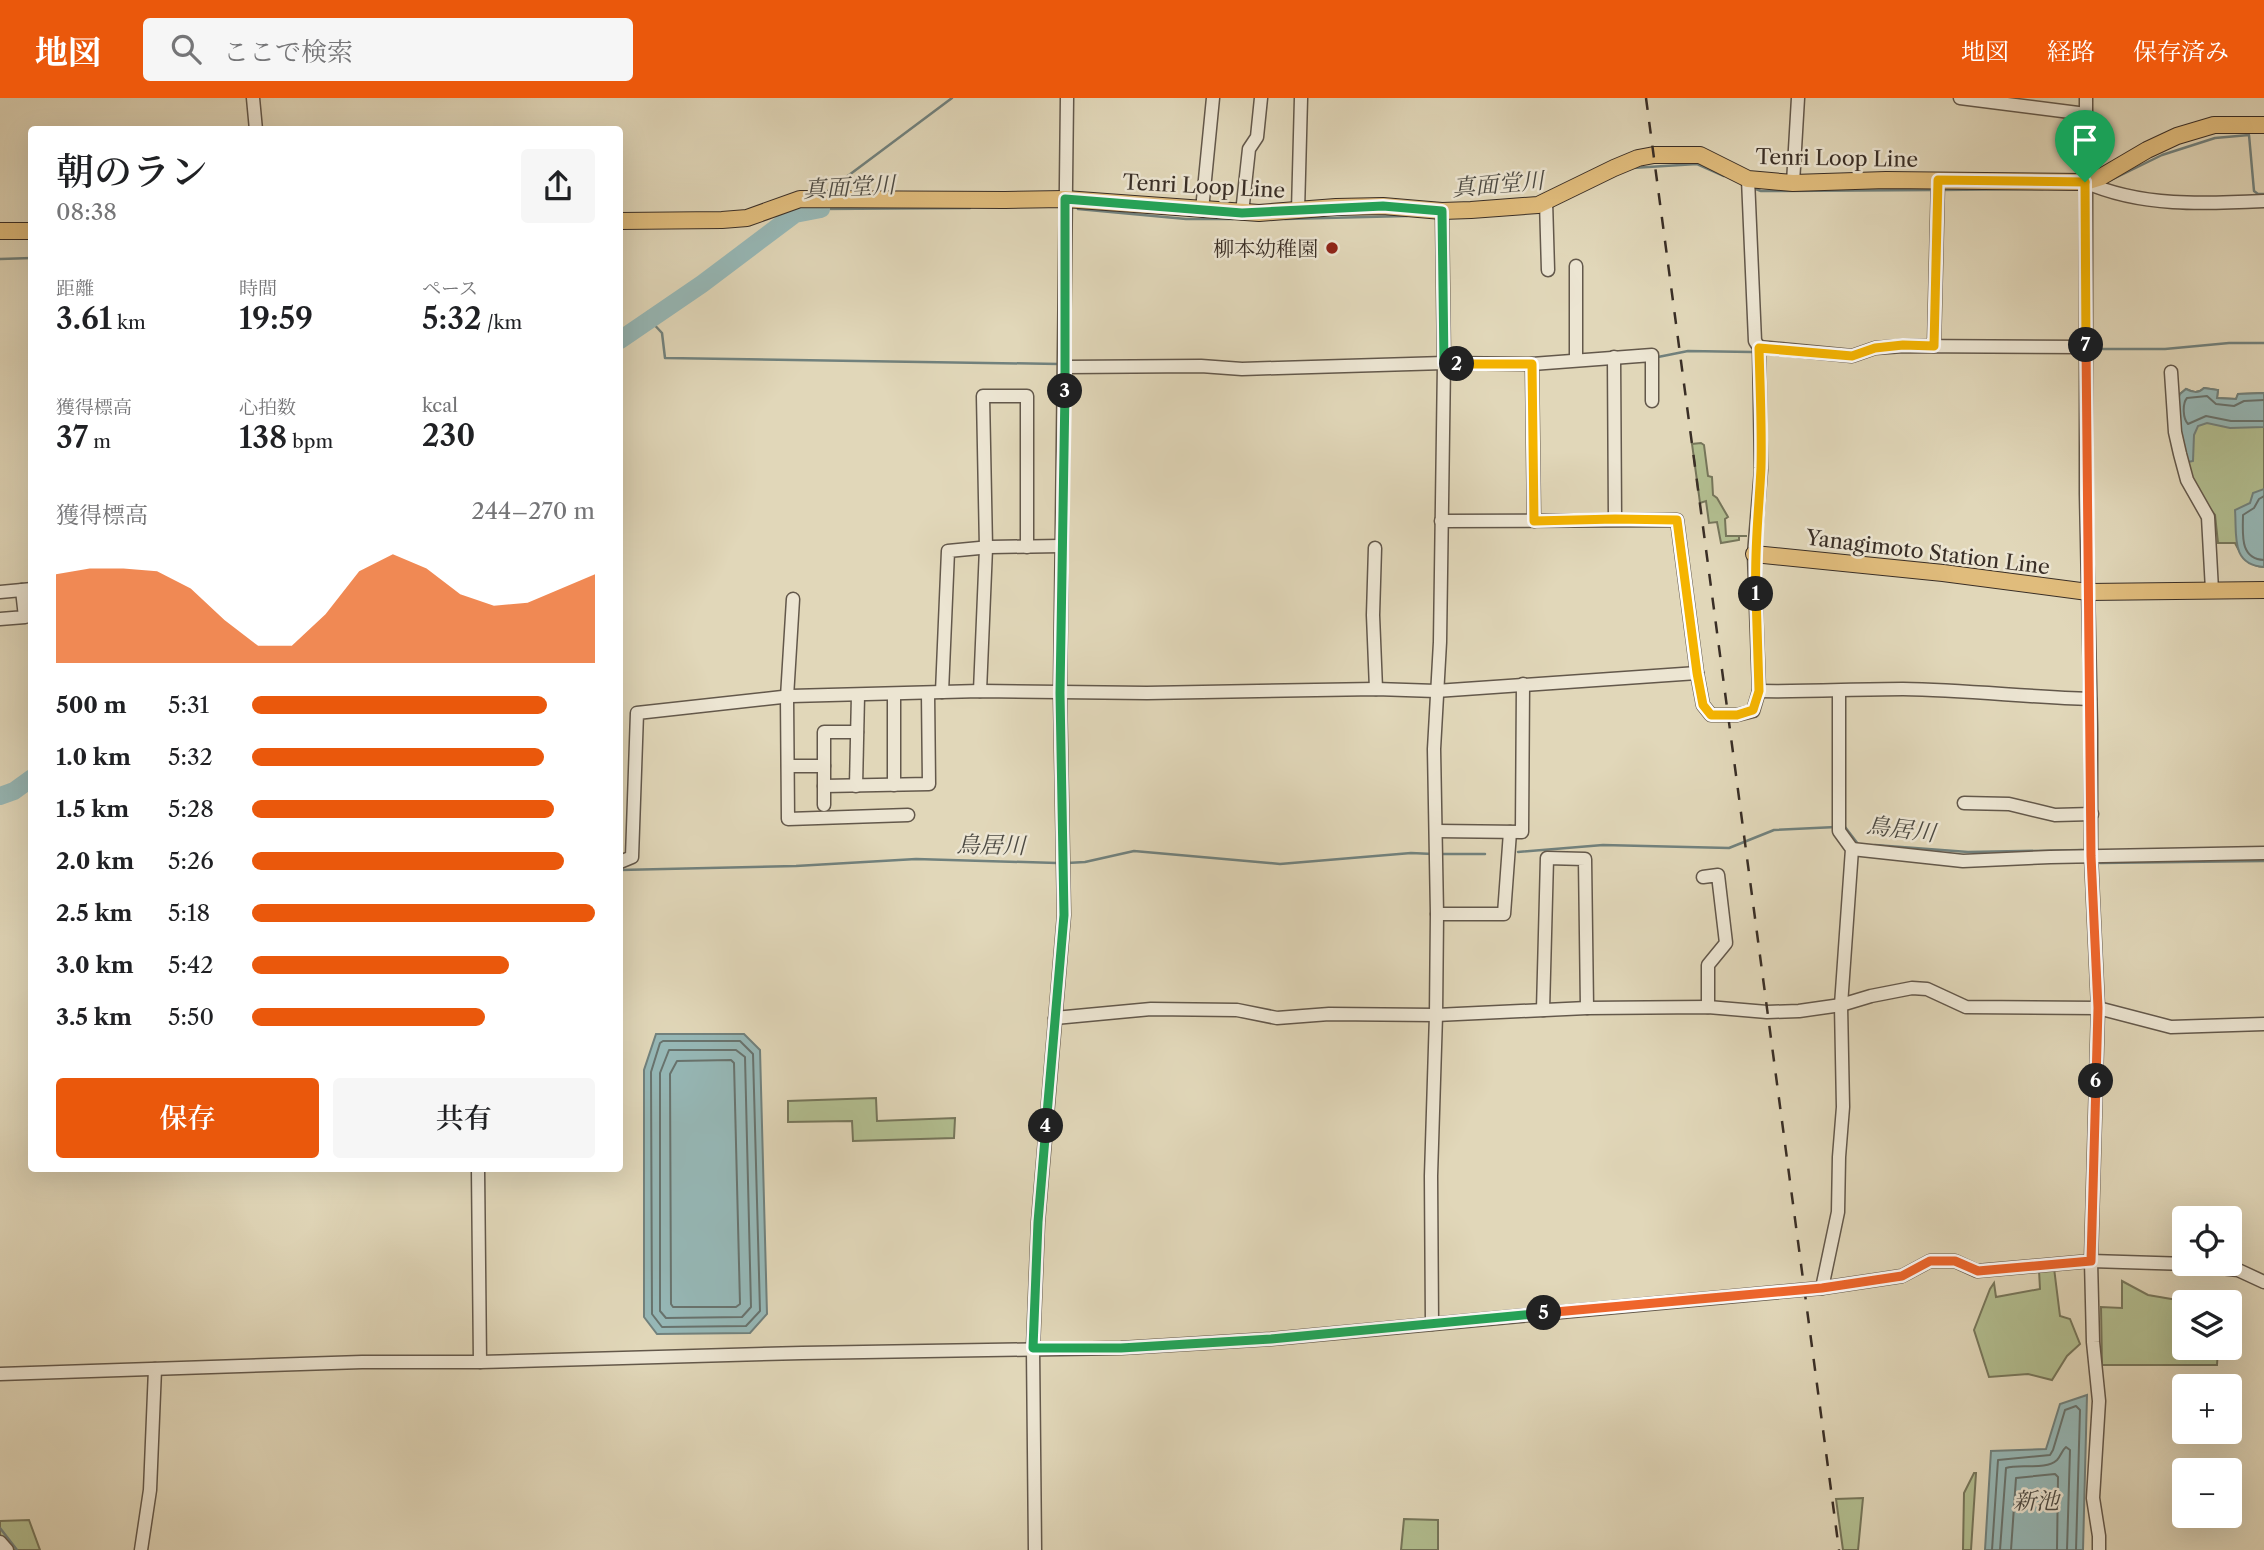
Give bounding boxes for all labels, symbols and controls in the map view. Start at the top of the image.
search box [143,18,633,81]
icon: search [167,30,205,68]
text: 地図 [35,32,101,73]
text: ここで検索 [223,36,353,68]
text: 地図 [1961,37,2009,66]
text: 経路 [2047,37,2095,66]
text: 保存済み [2133,37,2229,66]
pin [2055,110,2115,182]
icon: arrive [2066,121,2104,159]
street label: Tenri Loop Line [1756,144,1918,172]
text: 朝のラン [56,148,208,195]
button: share [521,149,595,223]
water label: 真面堂川 [1451,166,1548,202]
street label: Tenri Loop Line [1122,169,1286,203]
water label: 真面堂川 [802,170,899,203]
text: 08:38 [56,198,117,226]
place label: 柳本幼稚園 [1213,236,1318,261]
marker: 柳本幼稚園 [1324,240,1340,256]
text: 距離 [56,277,94,300]
text: 時間 [239,277,277,300]
text: ペース [422,277,478,300]
text: 3.61 [56,300,112,337]
text: 19:59 [239,300,313,337]
text: 5:32 [422,300,482,337]
text: km [112,311,146,334]
text: /km [482,311,522,334]
pin: 7 [2068,328,2104,362]
text: 7 [2081,333,2090,356]
pin: 2 [1440,346,1474,382]
text: 2 [1451,352,1462,375]
pin: 3 [1048,374,1082,408]
text: 3 [1059,379,1070,402]
text: kcal [422,394,458,417]
text: 獲得標高 [56,396,132,419]
text: 心拍数 [239,396,296,419]
text: 230 [422,417,475,454]
text: 37 [56,419,88,456]
text: 138 [239,419,287,456]
text: m [88,430,111,453]
text: bpm [287,430,333,453]
text: 244–270 m [471,497,595,525]
text: 獲得標高 [56,501,148,529]
street label: Yanagimoto Station Line [1804,525,2051,579]
pin: 1 [1738,576,1774,612]
text: 1 [1751,582,1760,605]
text: 500 m [56,691,127,719]
text: 5:31 [168,691,209,719]
text: 1.0 km [56,743,131,771]
text: 5:32 [168,743,213,771]
text: 1.5 km [56,795,129,823]
text: 5:28 [168,795,214,823]
water label: 鳥居川 [1865,811,1940,847]
water label: 鳥居川 [956,830,1029,860]
text: 2.0 km [56,847,134,875]
text: 5:26 [168,847,214,875]
text: 2.5 km [56,899,132,927]
text: 5:18 [168,899,210,927]
text: 3.0 km [56,951,134,979]
text: 5:42 [168,951,213,979]
text: 3.5 km [56,1003,132,1031]
text: 5:50 [168,1003,214,1031]
pin: 6 [2078,1063,2114,1098]
text: 6 [2090,1069,2101,1092]
button: 保存 [56,1078,319,1158]
button: 共有 [333,1078,595,1158]
pin: 4 [1028,1108,1064,1144]
text: 4 [1040,1114,1051,1137]
map controls [2172,1206,2242,1528]
button: locate [2172,1206,2242,1276]
button: layers [2172,1290,2242,1360]
pin: 5 [1526,1296,1562,1330]
text: 5 [1538,1301,1549,1324]
button: + [2172,1374,2242,1444]
button: − [2172,1458,2242,1528]
water label: 新池 [2013,1487,2062,1515]

